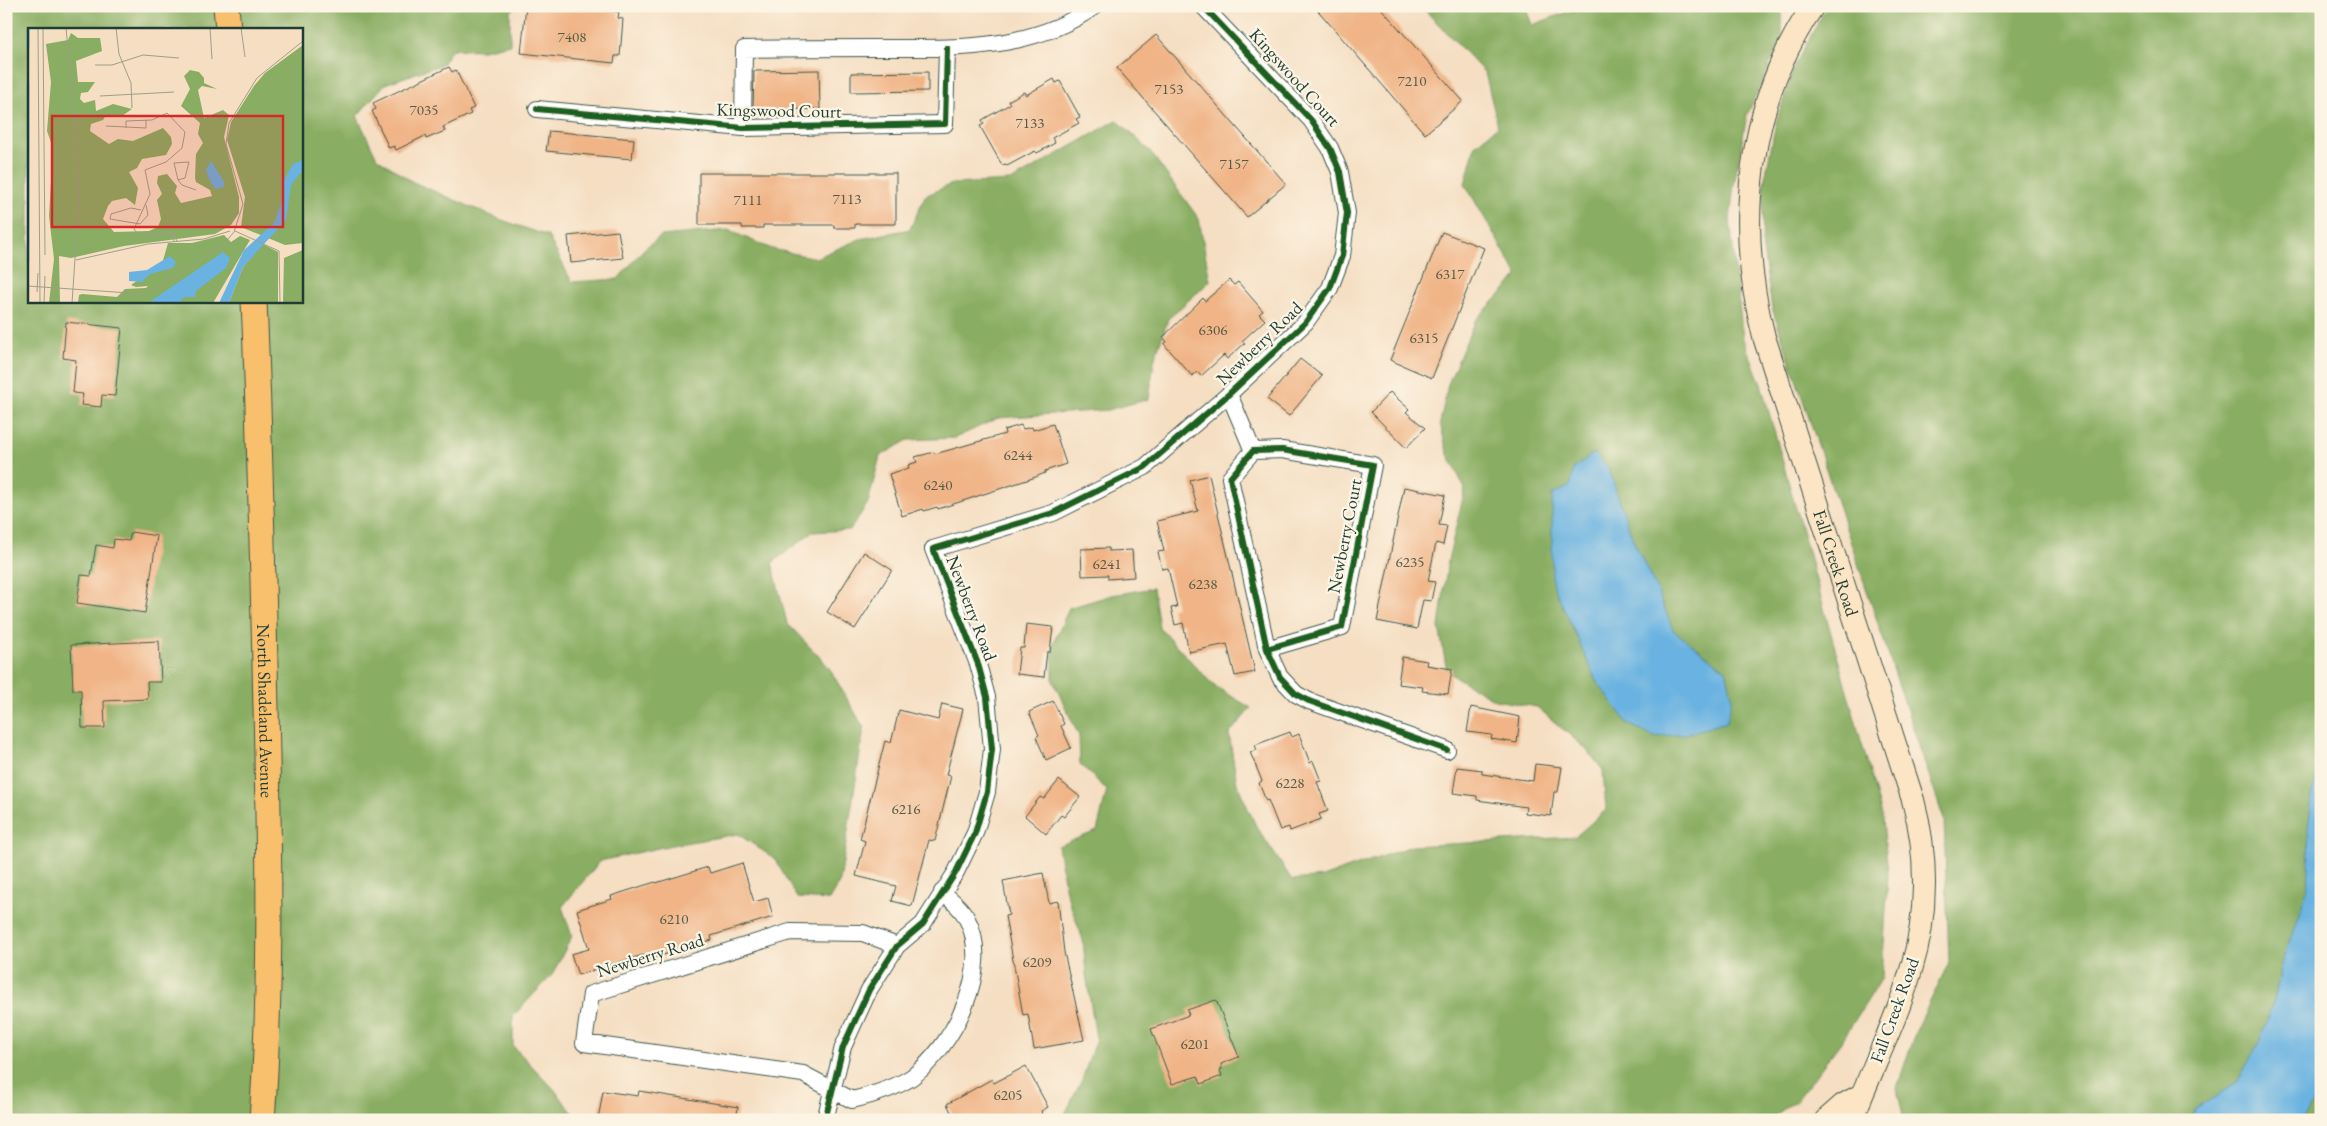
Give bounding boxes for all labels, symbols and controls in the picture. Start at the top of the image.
street label: Kingswood Court [1245,23,1346,131]
house number: 7408 [558,27,586,46]
inset map [28,28,302,302]
house number: 7210 [1398,71,1426,90]
house number: 7153 [1155,79,1183,98]
street label: Kingswood Court [716,97,842,123]
house number: 7035 [410,100,438,119]
house number: 7133 [1016,113,1044,132]
house number: 7157 [1220,154,1249,173]
house number: 7113 [833,189,861,208]
house number: 7111 [734,190,762,209]
house number: 6317 [1436,264,1465,283]
street label: Newberry Road [1211,296,1308,390]
house number: 6306 [1199,320,1227,339]
house number: 6315 [1410,328,1438,347]
house number: 6244 [1004,445,1033,464]
house number: 6240 [924,475,952,494]
street label: Newberry Court [1322,476,1366,595]
street label: Fall Creek Road [1809,507,1865,620]
street label: Newberry Road [941,552,1003,665]
house number: 6235 [1396,552,1424,571]
house number: 6241 [1093,554,1121,573]
house number: 6238 [1189,574,1217,593]
street label: North Shadeland Avenue [253,624,279,798]
house number: 6228 [1276,773,1304,792]
house number: 6216 [892,799,920,818]
house number: 6210 [660,909,688,928]
street label: Newberry Road [594,928,707,982]
house number: 6209 [1023,952,1051,971]
street label: Fall Creek Road [1864,953,1924,1066]
house number: 6201 [1181,1034,1209,1053]
house number: 6205 [994,1085,1022,1104]

